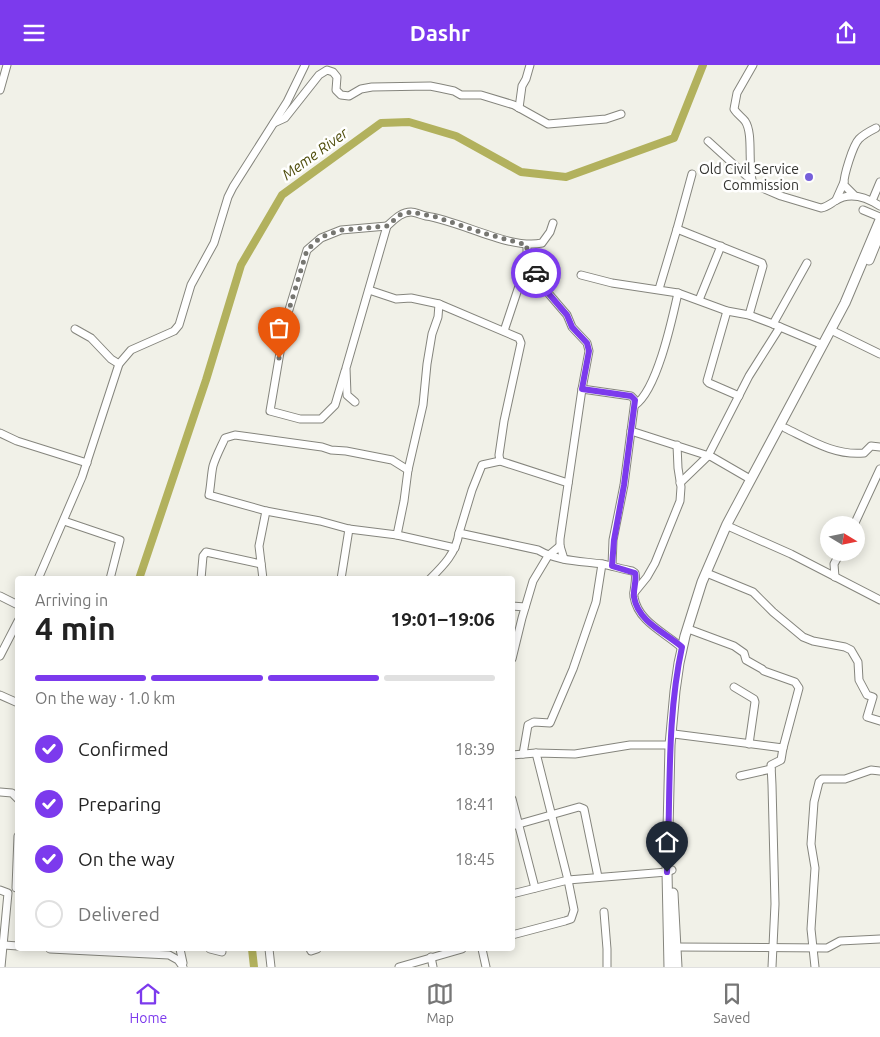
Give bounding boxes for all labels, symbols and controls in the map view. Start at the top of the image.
icon: menu [20,19,48,47]
icon: share [832,19,860,47]
text: Dashr [410,20,470,45]
water label: Meme River [279,123,352,183]
place label: Old Civil Service Commission [699,161,799,193]
marker: Old Civil Service Commission [803,171,815,183]
courier [511,248,561,298]
icon: car [522,259,550,287]
pin [258,307,300,358]
icon: bag [265,314,293,342]
north arrow [820,516,865,561]
map controls [820,516,865,561]
text: Arriving in [35,591,108,609]
text: 19:01–19:06 [390,608,495,630]
text: 4 min [35,610,116,646]
text: On the way · 1.0 km [35,689,175,707]
icon: check [35,735,63,763]
text: Confirmed [78,738,169,760]
text: 18:39 [455,740,495,758]
icon: check [35,790,63,818]
text: Preparing [78,793,162,815]
text: 18:41 [455,795,495,813]
pin [646,821,688,872]
icon: home [653,828,681,856]
icon: check [35,845,63,873]
text: On the way [78,848,175,870]
text: 18:45 [455,850,495,868]
text: Delivered [78,903,160,925]
tab: Home [129,980,167,1026]
tab: Map [426,980,454,1026]
tab: Saved [713,980,750,1026]

